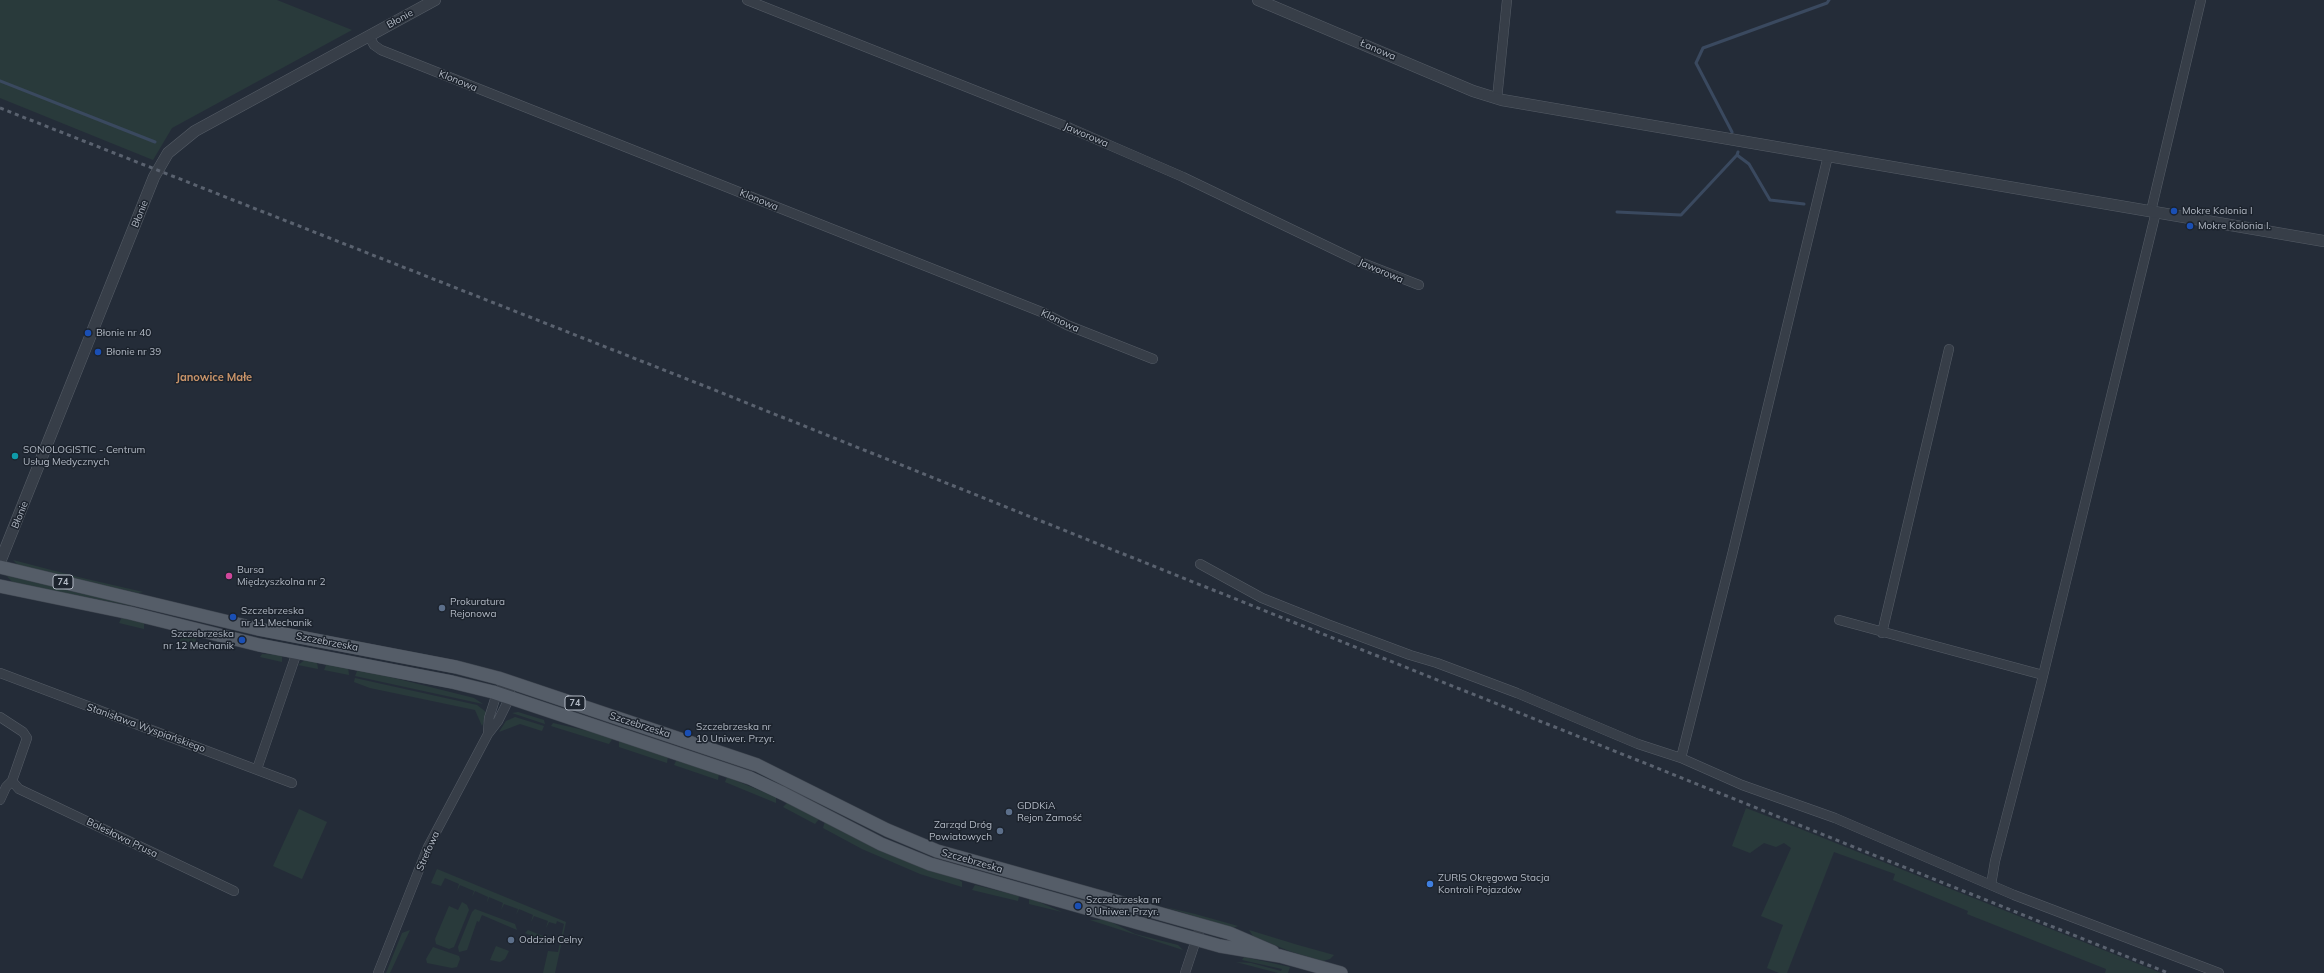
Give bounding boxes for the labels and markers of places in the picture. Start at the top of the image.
place label: Mokre Kolonia I [2182,205,2253,217]
marker: Mokre Kolonia I [2169,206,2179,216]
place label: Mokre Kolonia I. [2198,220,2271,232]
marker: Mokre Kolonia I. [2185,221,2195,231]
place label: Błonie nr 40 [96,327,151,339]
marker: Błonie nr 40 [83,328,93,338]
place label: Błonie nr 39 [106,346,161,358]
marker: Błonie nr 39 [93,347,103,357]
place label: SONOLOGISTIC - Centrum Usług Medycznych [23,444,145,468]
marker: SONOLOGISTIC - Centrum Usług Medycznych [10,451,20,461]
place label: Bursa Międzyszkolna nr 2 [237,564,326,588]
marker: Bursa Międzyszkolna nr 2 [224,571,234,581]
place label: Prokuratura Rejonowa [450,596,505,620]
marker: Prokuratura Rejonowa [437,603,447,613]
place label: Szczebrzeska nr 11 Mechanik [241,605,312,628]
marker: Szczebrzeska nr 11 Mechanik [228,612,238,622]
place label: Szczebrzeska nr 12 Mechanik [163,628,234,652]
marker: Szczebrzeska nr 12 Mechanik [237,635,247,645]
place label: Szczebrzeska nr 10 Uniwer. Przyr. [696,721,775,744]
marker: Szczebrzeska nr 10 Uniwer. Przyr. [683,728,693,738]
place label: GDDKiA Rejon Zamość [1017,800,1082,824]
marker: GDDKiA Rejon Zamość [1004,807,1014,817]
place label: Zarząd Dróg Powiatowych [929,819,992,842]
marker: Zarząd Dróg Powiatowych [995,826,1005,836]
place label: ZURIS Okręgowa Stacja Kontroli Pojazdów [1438,872,1549,896]
marker: ZURIS Okręgowa Stacja Kontroli Pojazdów [1425,879,1435,889]
place label: Szczebrzeska nr 9 Uniwer. Przyr. [1086,894,1161,918]
marker: Szczebrzeska nr 9 Uniwer. Przyr. [1073,901,1083,911]
place label: Oddział Celny [519,934,583,946]
marker: Oddział Celny [506,935,516,945]

